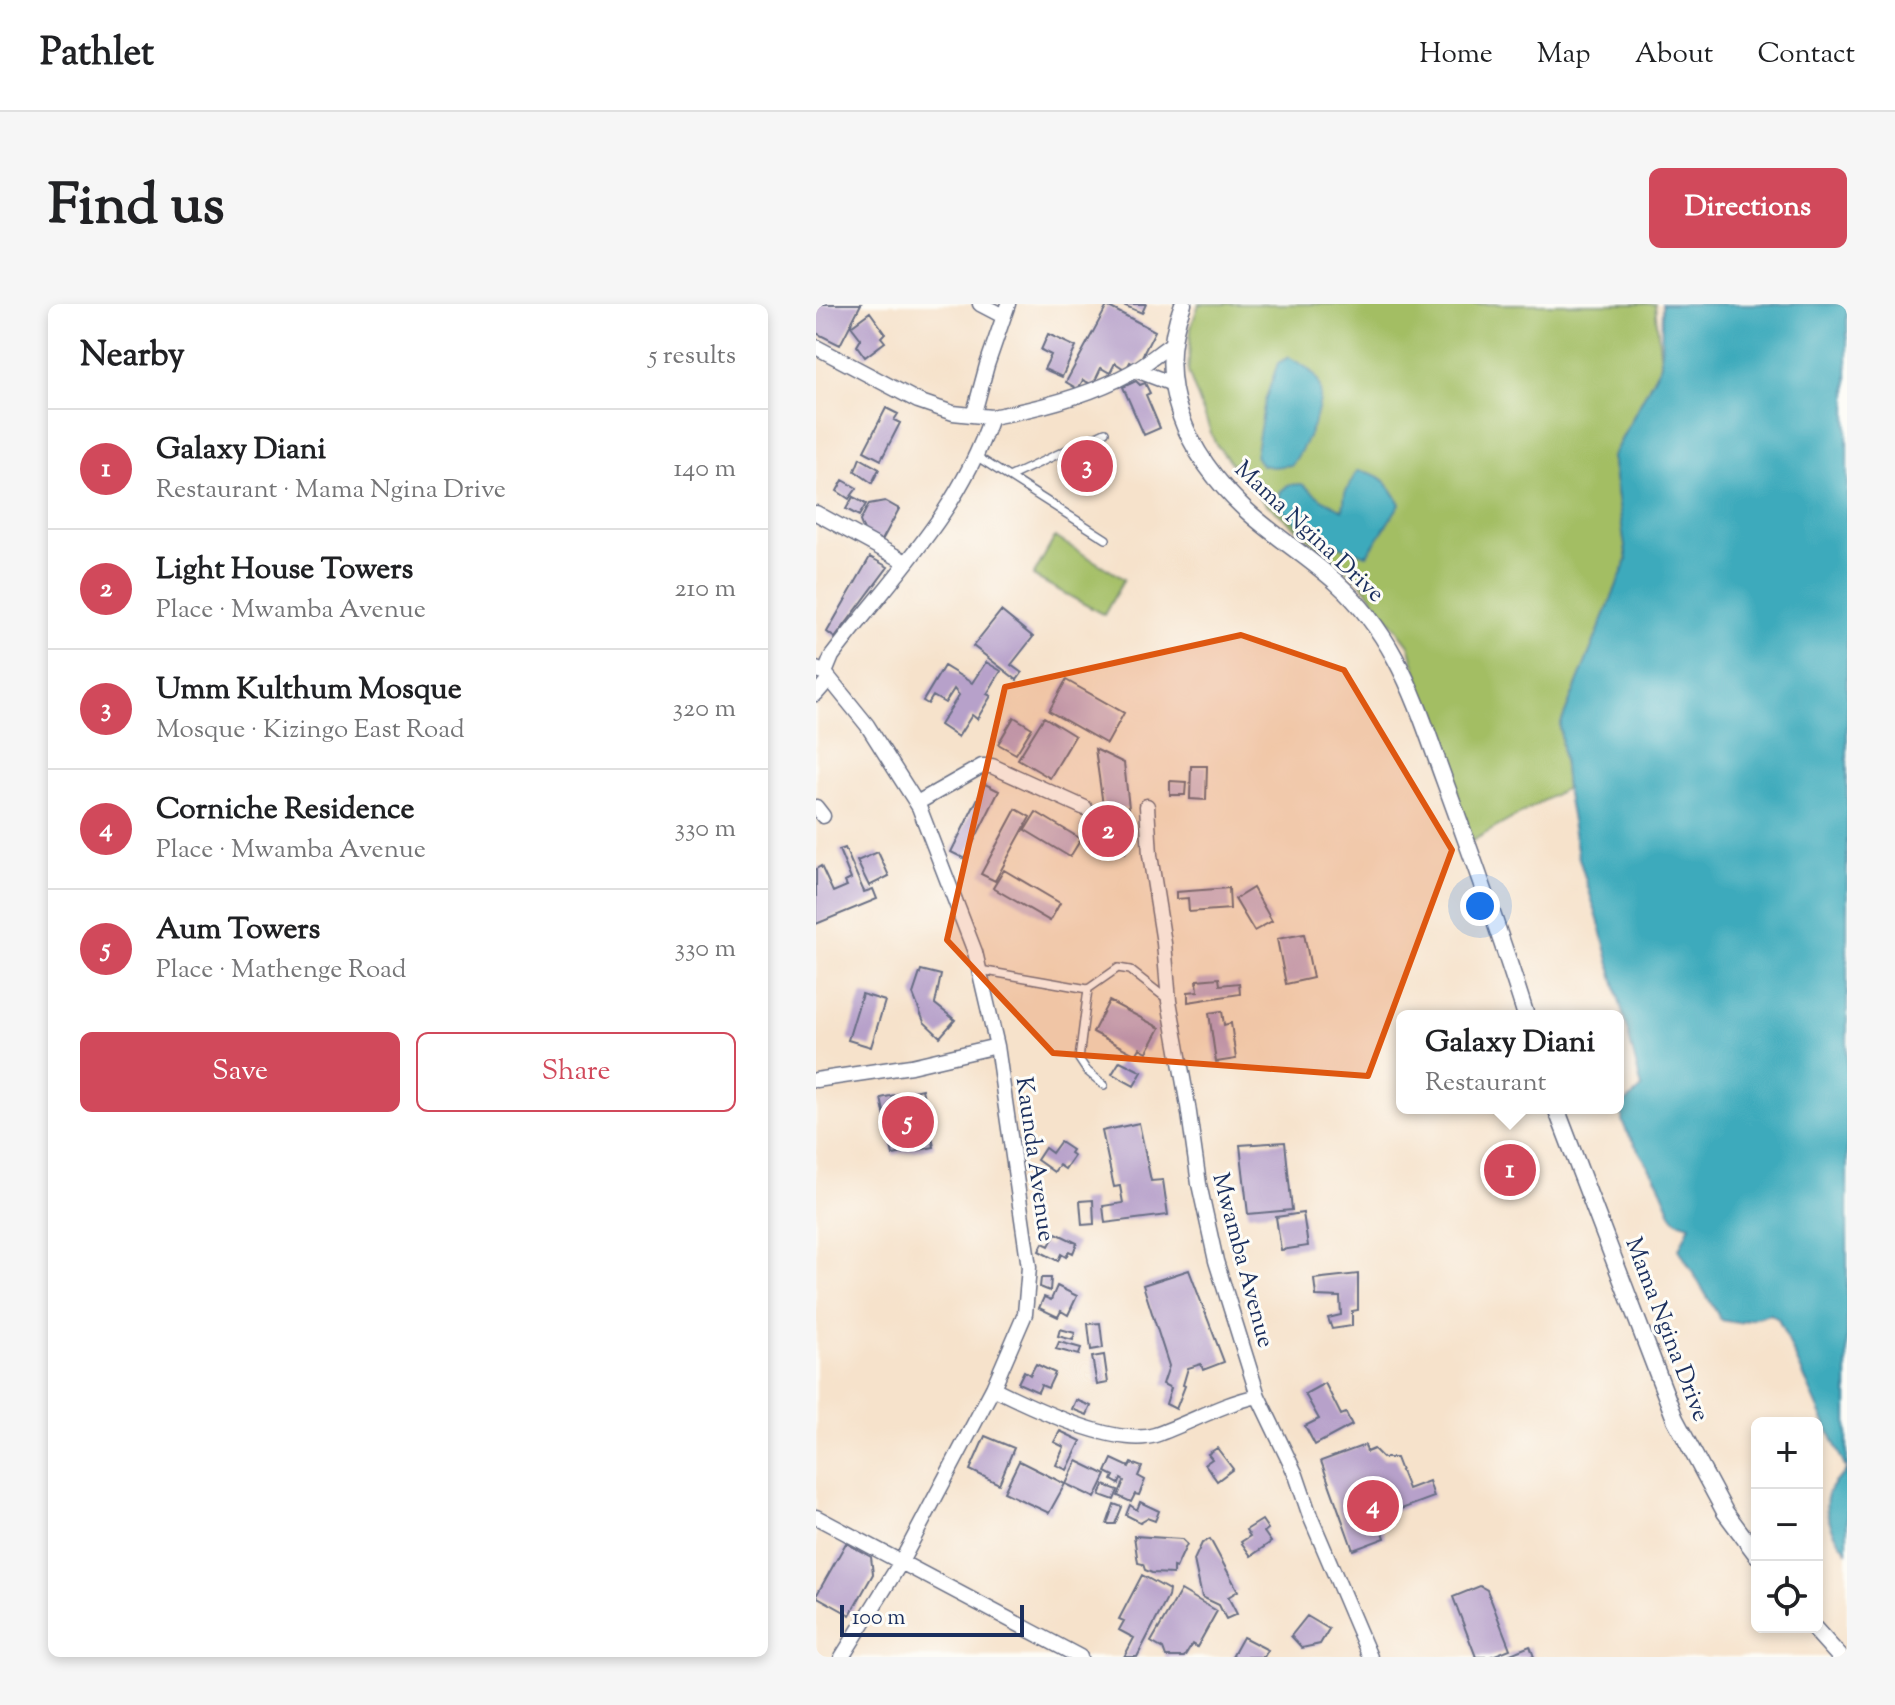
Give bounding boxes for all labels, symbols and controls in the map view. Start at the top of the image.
text: Pathlet [40,28,154,82]
text: Home [1419,35,1493,75]
text: Map [1537,35,1591,75]
text: About [1635,35,1713,75]
text: Contact [1757,35,1855,75]
text: Find us [48,168,224,249]
button: Directions [1649,168,1847,248]
text: Nearby [80,332,185,381]
text: 5 results [648,338,736,375]
text: Galaxy Diani [156,429,326,472]
pin: 3 [1061,436,1113,496]
text: 1 [102,451,110,488]
text: 140 m [673,451,736,488]
street label: Mama Ngina Drive [1226,454,1391,611]
text: Restaurant · Mama Ngina Drive [156,472,506,509]
text: Light House Towers [156,549,413,592]
text: 2 [100,571,112,608]
text: 210 m [674,571,736,608]
text: Place · Mwamba Avenue [156,592,426,629]
text: Umm Kulthum Mosque [156,669,462,712]
text: 3 [101,691,111,728]
text: 320 m [673,691,736,728]
text: Mosque · Kizingo East Road [156,712,465,749]
text: Corniche Residence [156,789,415,832]
pin: 2 [1082,801,1134,861]
text: 4 [99,811,113,848]
text: 330 m [674,811,736,848]
text: Place · Mwamba Avenue [156,832,426,869]
your location [1460,886,1500,926]
text: Aum Towers [156,909,320,952]
text: 5 [102,931,110,968]
text: 330 m [674,931,736,968]
text: Place · Mathenge Road [156,952,406,989]
popup [1396,1010,1624,1114]
text: Galaxy Diani [1425,1022,1595,1065]
button: Save [80,1032,400,1112]
button: Share [416,1032,736,1112]
text: Restaurant [1425,1065,1546,1102]
street label: Kaunda Avenue [1006,1075,1062,1244]
pin: 5 [882,1092,934,1152]
pin: 1 [1484,1140,1536,1200]
street label: Mwamba Avenue [1202,1169,1282,1352]
street label: Mama Ngina Drive [1615,1233,1717,1427]
map controls [1751,1417,1823,1633]
button: + [1751,1417,1823,1489]
pin: 4 [1347,1476,1399,1536]
button: − [1751,1489,1823,1561]
button: locate [1751,1561,1823,1633]
scale bar [840,1601,1024,1637]
text: 100 m [852,1603,905,1635]

